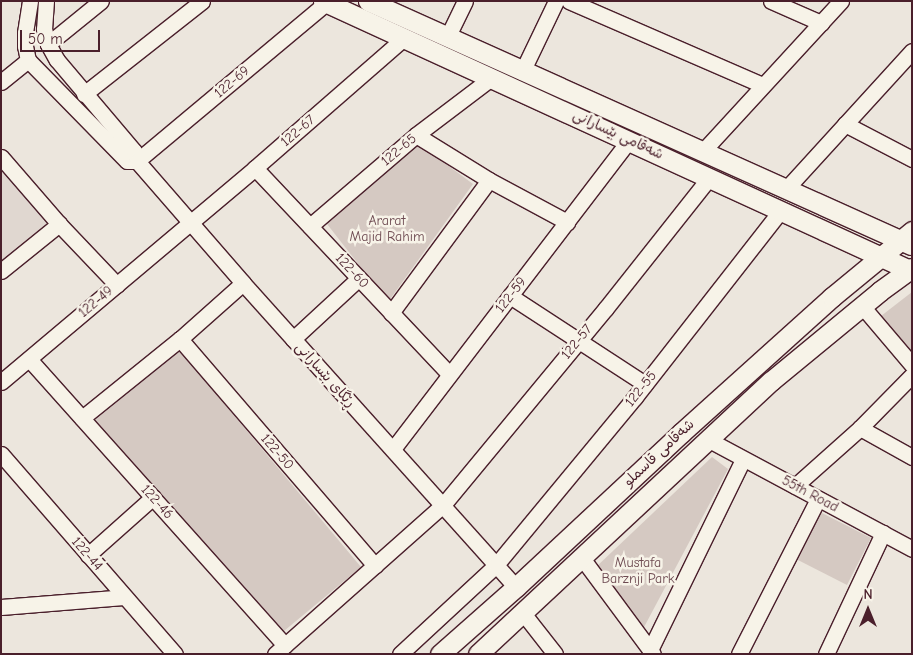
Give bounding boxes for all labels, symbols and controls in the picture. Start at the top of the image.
scale bar [22,20,102,52]
text: 50 m [28,30,63,48]
street label: 122-69 [211,62,253,102]
street label: شەقامی بێسارانی [570,107,666,163]
street label: 122-67 [277,112,319,150]
street label: 122-65 [378,130,420,170]
park label: Ararat Majid Rahim [349,213,425,246]
street label: 122-60 [332,250,372,292]
street label: 122-59 [492,274,530,316]
street label: 122-49 [75,283,117,321]
street label: 122-57 [558,321,596,363]
street label: ڕێگای بێسارانی [291,339,359,411]
street label: 122-55 [622,368,660,410]
street label: شەقامی قاسملو [620,416,698,490]
street label: 122-50 [257,431,297,473]
street label: 55th Road [779,472,841,516]
street label: 122-46 [137,481,177,523]
street label: 122-44 [68,534,106,574]
park label: Mustafa Barznji Park [601,555,675,588]
north arrow [843,585,893,635]
text: N [863,586,873,603]

